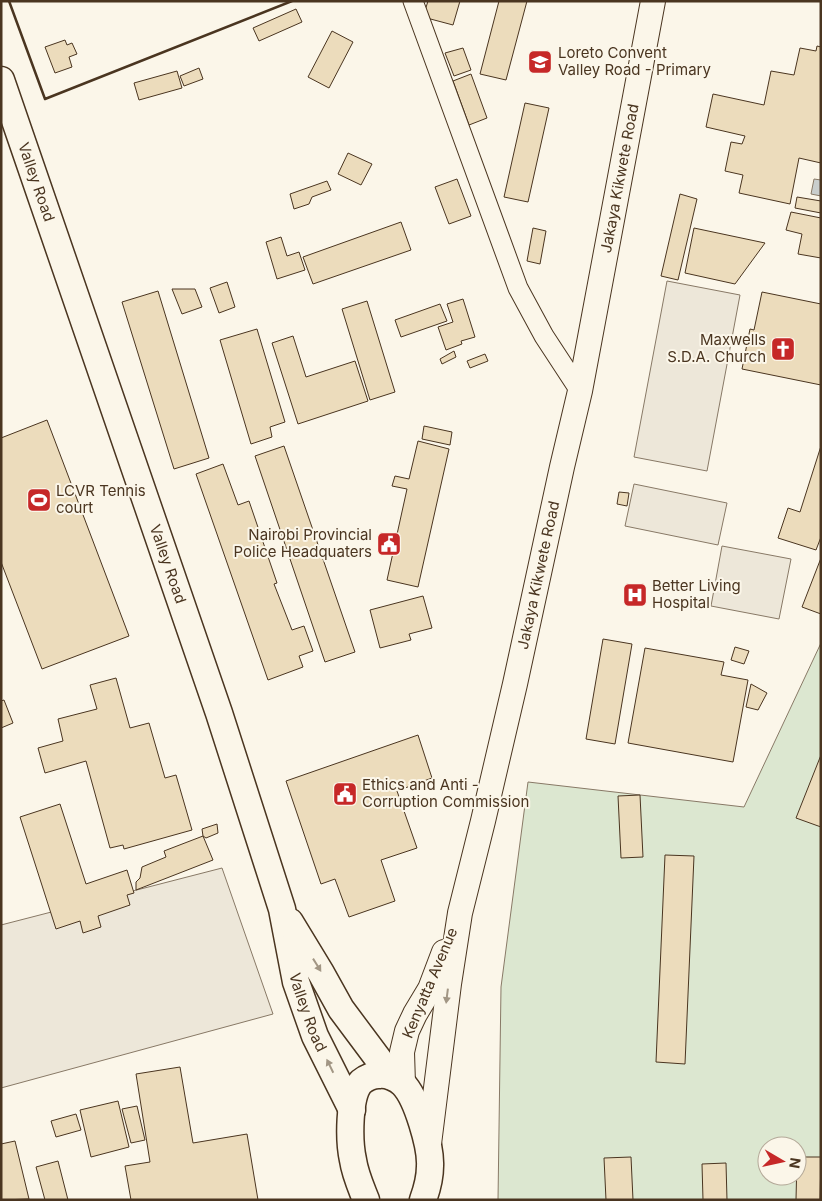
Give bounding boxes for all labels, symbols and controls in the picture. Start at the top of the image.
place label: Loreto Convent Valley Road - Primary [558,43,711,79]
school or university icon: Loreto Convent Valley Road - Primary [527,49,553,75]
street label: Jakaya Kikwete Road [596,102,643,254]
street label: Valley Road [14,140,59,224]
place label: Maxwells S.D.A. Church [667,330,766,366]
church icon: Maxwells S.D.A. Church [770,336,796,362]
place label: LCVR Tennis court [56,481,146,517]
sports icon: LCVR Tennis court [26,487,52,513]
street label: Jakaya Kikwete Road [513,499,563,651]
street label: Valley Road [146,522,191,606]
place label: Nairobi Provincial Police Headquaters [234,525,372,561]
public building icon: Nairobi Provincial Police Headquaters [376,531,402,557]
place label: Better Living Hospital [652,576,741,612]
hospital icon: Better Living Hospital [622,582,648,608]
place label: Ethics and Anti - Corruption Commission [362,775,529,811]
public building icon: Ethics and Anti - Corruption Commission [332,781,358,807]
street label: Kenyatta Avenue [398,925,461,1041]
one-way arrow [312,959,321,972]
street label: Valley Road [285,971,331,1055]
one-way arrow [443,989,451,1005]
one-way arrow [326,1059,334,1073]
north arrow [757,1136,807,1186]
text: N [786,1157,805,1170]

